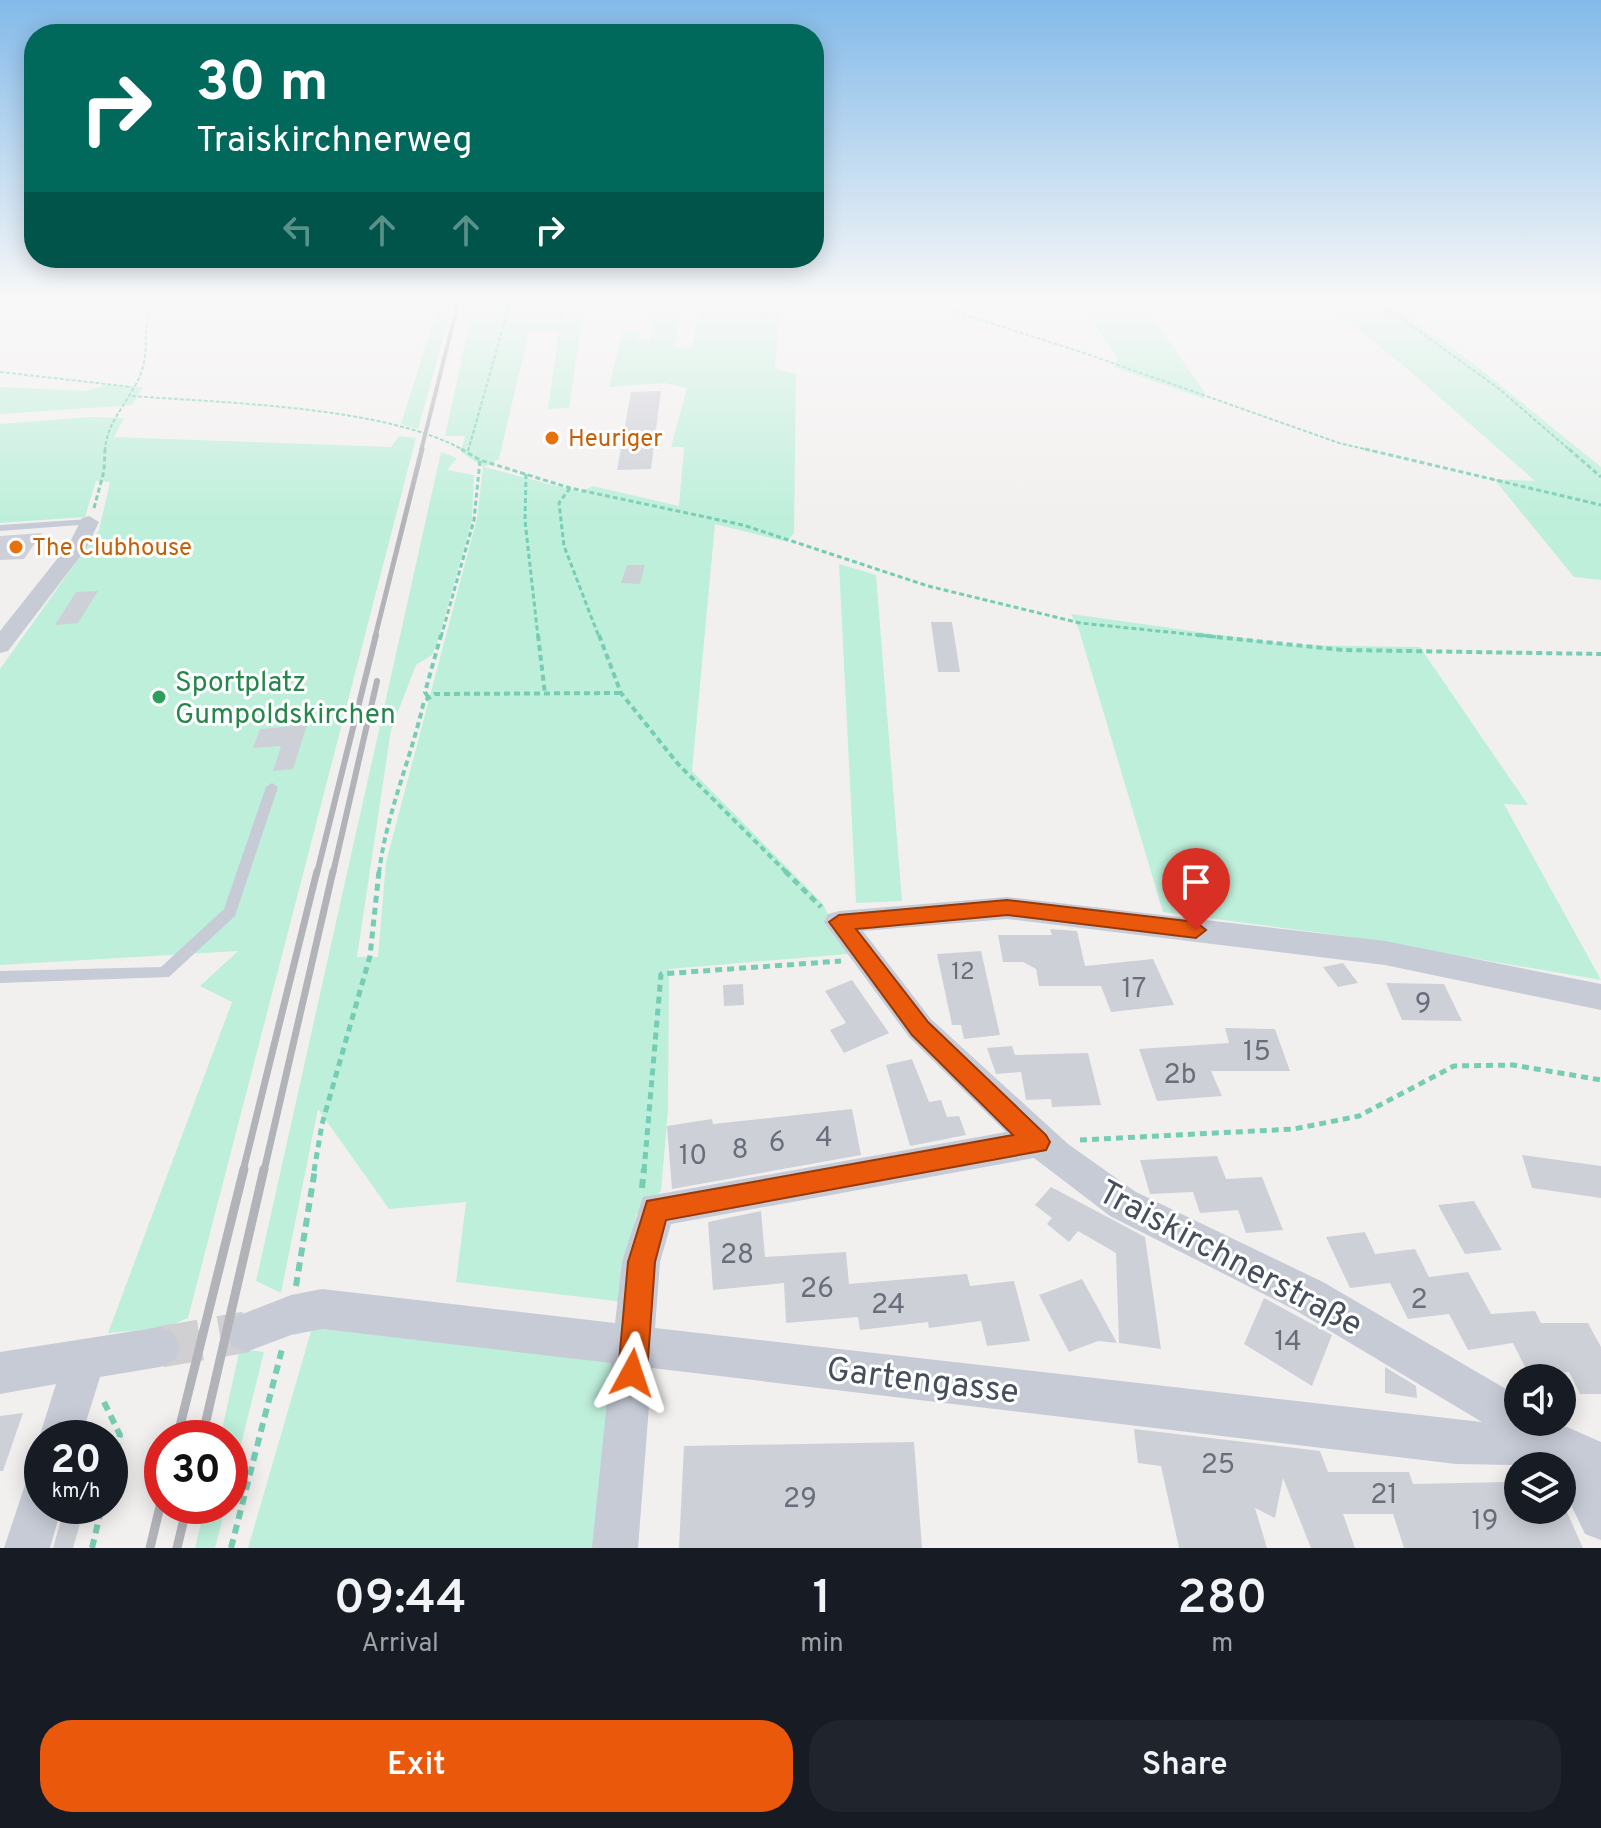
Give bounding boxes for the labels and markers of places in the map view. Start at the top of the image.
place label: Heuriger [568,425,663,455]
marker: Heuriger [543,429,561,447]
place label: The Clubhouse [32,534,192,564]
marker: The Clubhouse [7,538,25,556]
place label: Sportplatz Gumpoldskirchen [175,666,396,734]
marker: Sportplatz Gumpoldskirchen [150,688,168,706]
pin [1162,848,1230,930]

